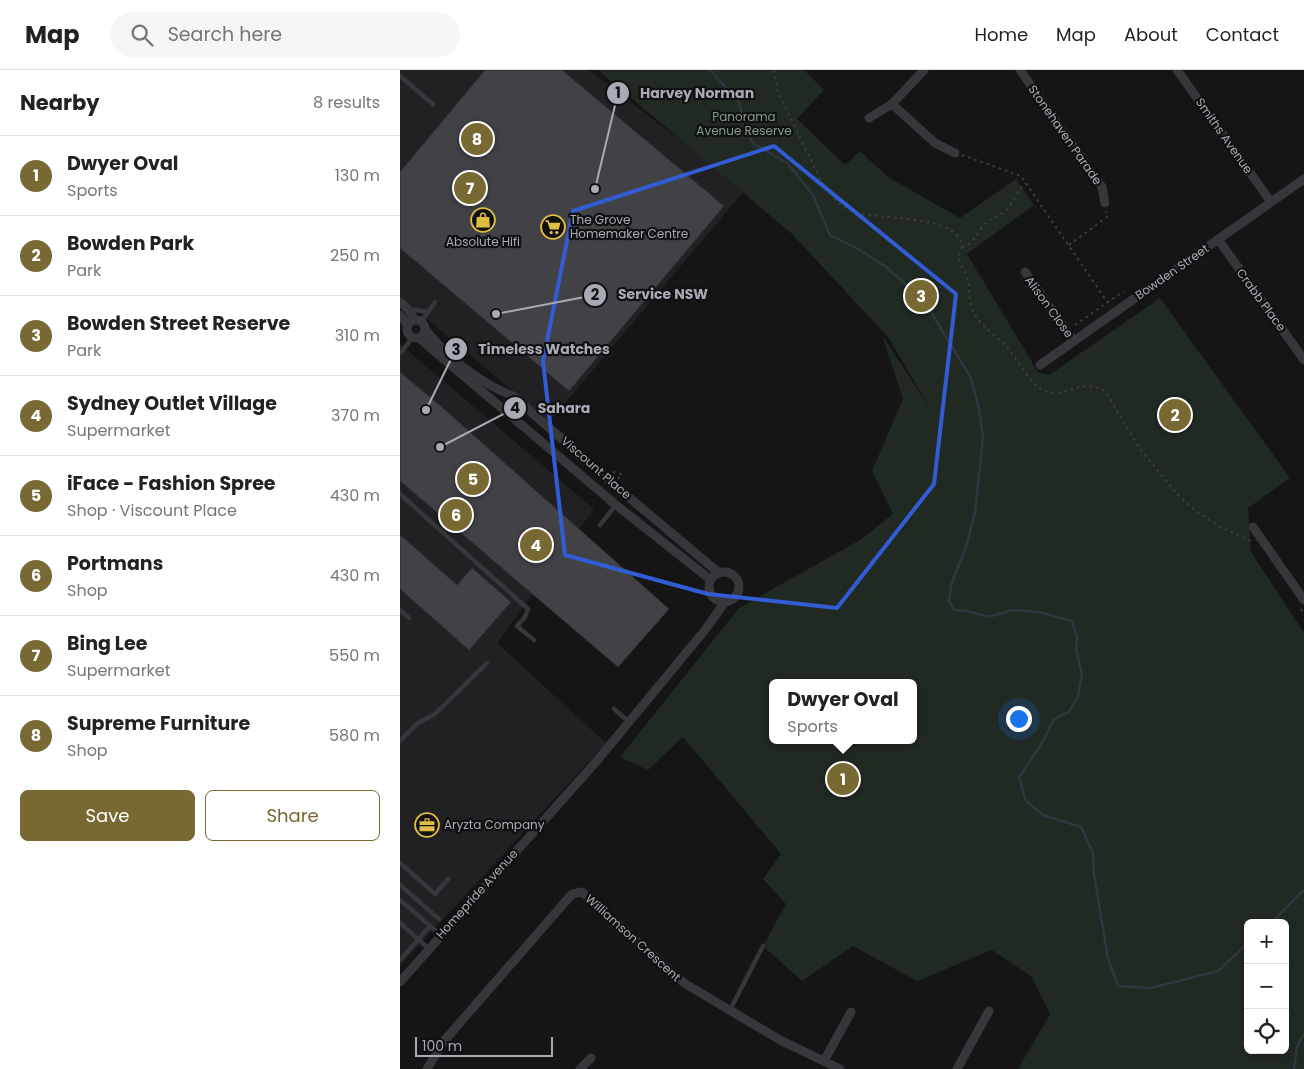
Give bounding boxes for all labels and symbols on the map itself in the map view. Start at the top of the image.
callout: Harvey Norman [605,78,765,107]
street label: Stonehaven Parade [1025,81,1106,188]
text: 1 [615,82,621,103]
text: Harvey Norman [640,83,754,103]
street label: Smiths Avenue [1192,94,1257,177]
park label: Panorama Avenue Reserve [696,108,792,139]
pin: 8 [461,120,493,158]
pin: 7 [454,169,486,207]
shop icon: Absolute Hifi [470,207,496,233]
place label: The Grove Homemaker Centre [570,211,688,242]
supermarket icon: The Grove Homemaker Centre [540,214,566,240]
place label: Absolute Hifi [446,233,520,250]
street label: Bowden Street [1131,240,1212,303]
street label: Crabb Place [1233,265,1290,335]
street label: Alison Close [1021,272,1078,341]
pin: 3 [905,277,937,315]
callout: Service NSW [583,280,718,309]
text: 2 [591,284,600,305]
text: Service NSW [618,284,708,304]
callout: Timeless Watches [444,335,620,364]
text: 3 [451,339,461,360]
text: Timeless Watches [478,339,610,359]
callout: Sahara [503,394,600,423]
pin: 2 [1159,396,1191,434]
text: 4 [510,397,520,418]
text: Sahara [538,398,590,418]
street label: Viscount Place [558,432,635,503]
pin: 5 [457,460,489,498]
pin: 6 [440,496,472,534]
pin: 4 [520,526,552,564]
your location [1006,706,1032,732]
pin: 1 [827,760,859,798]
office icon: Aryzta Company [414,812,440,838]
place label: Aryzta Company [444,816,545,833]
street label: Homepride Avenue [432,845,521,942]
street label: Williamson Crescent [582,890,685,985]
scale bar [415,1034,552,1057]

